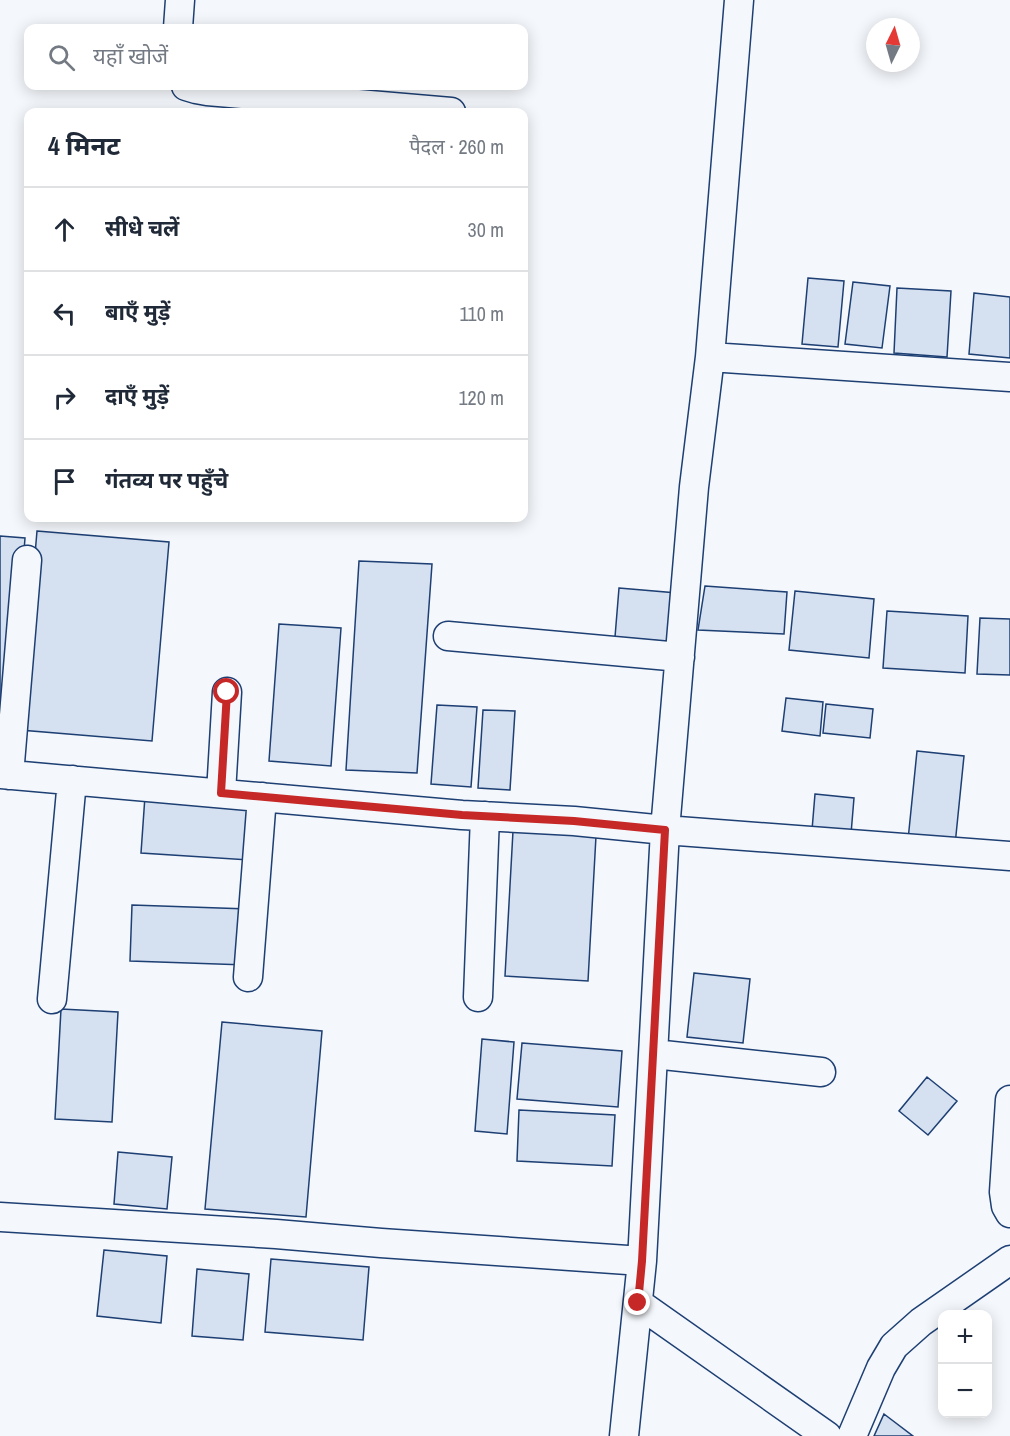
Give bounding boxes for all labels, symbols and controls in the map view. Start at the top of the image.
north arrow [866,18,920,72]
search box [24,24,528,90]
icon: search [45,41,78,74]
text: यहाँ खोजें [93,41,168,71]
text: 4 मिनट [48,128,120,163]
text: पैदल · 260 m [409,133,504,160]
icon: ahead [48,213,81,246]
text: सीधे चलें [105,213,179,243]
text: 30 m [468,216,504,243]
icon: left [48,297,81,330]
text: बाएँ मुड़ें [105,297,170,327]
text: 110 m [460,300,504,327]
icon: right [48,381,81,414]
text: दाएँ मुड़ें [105,381,169,411]
text: 120 m [458,384,504,411]
icon: arrive [48,465,81,498]
text: गंतव्य पर पहुँचे [105,465,228,495]
route start [213,678,239,704]
route end [624,1289,650,1315]
map controls [938,1310,992,1418]
button: + [938,1310,992,1364]
button: − [938,1364,992,1418]

